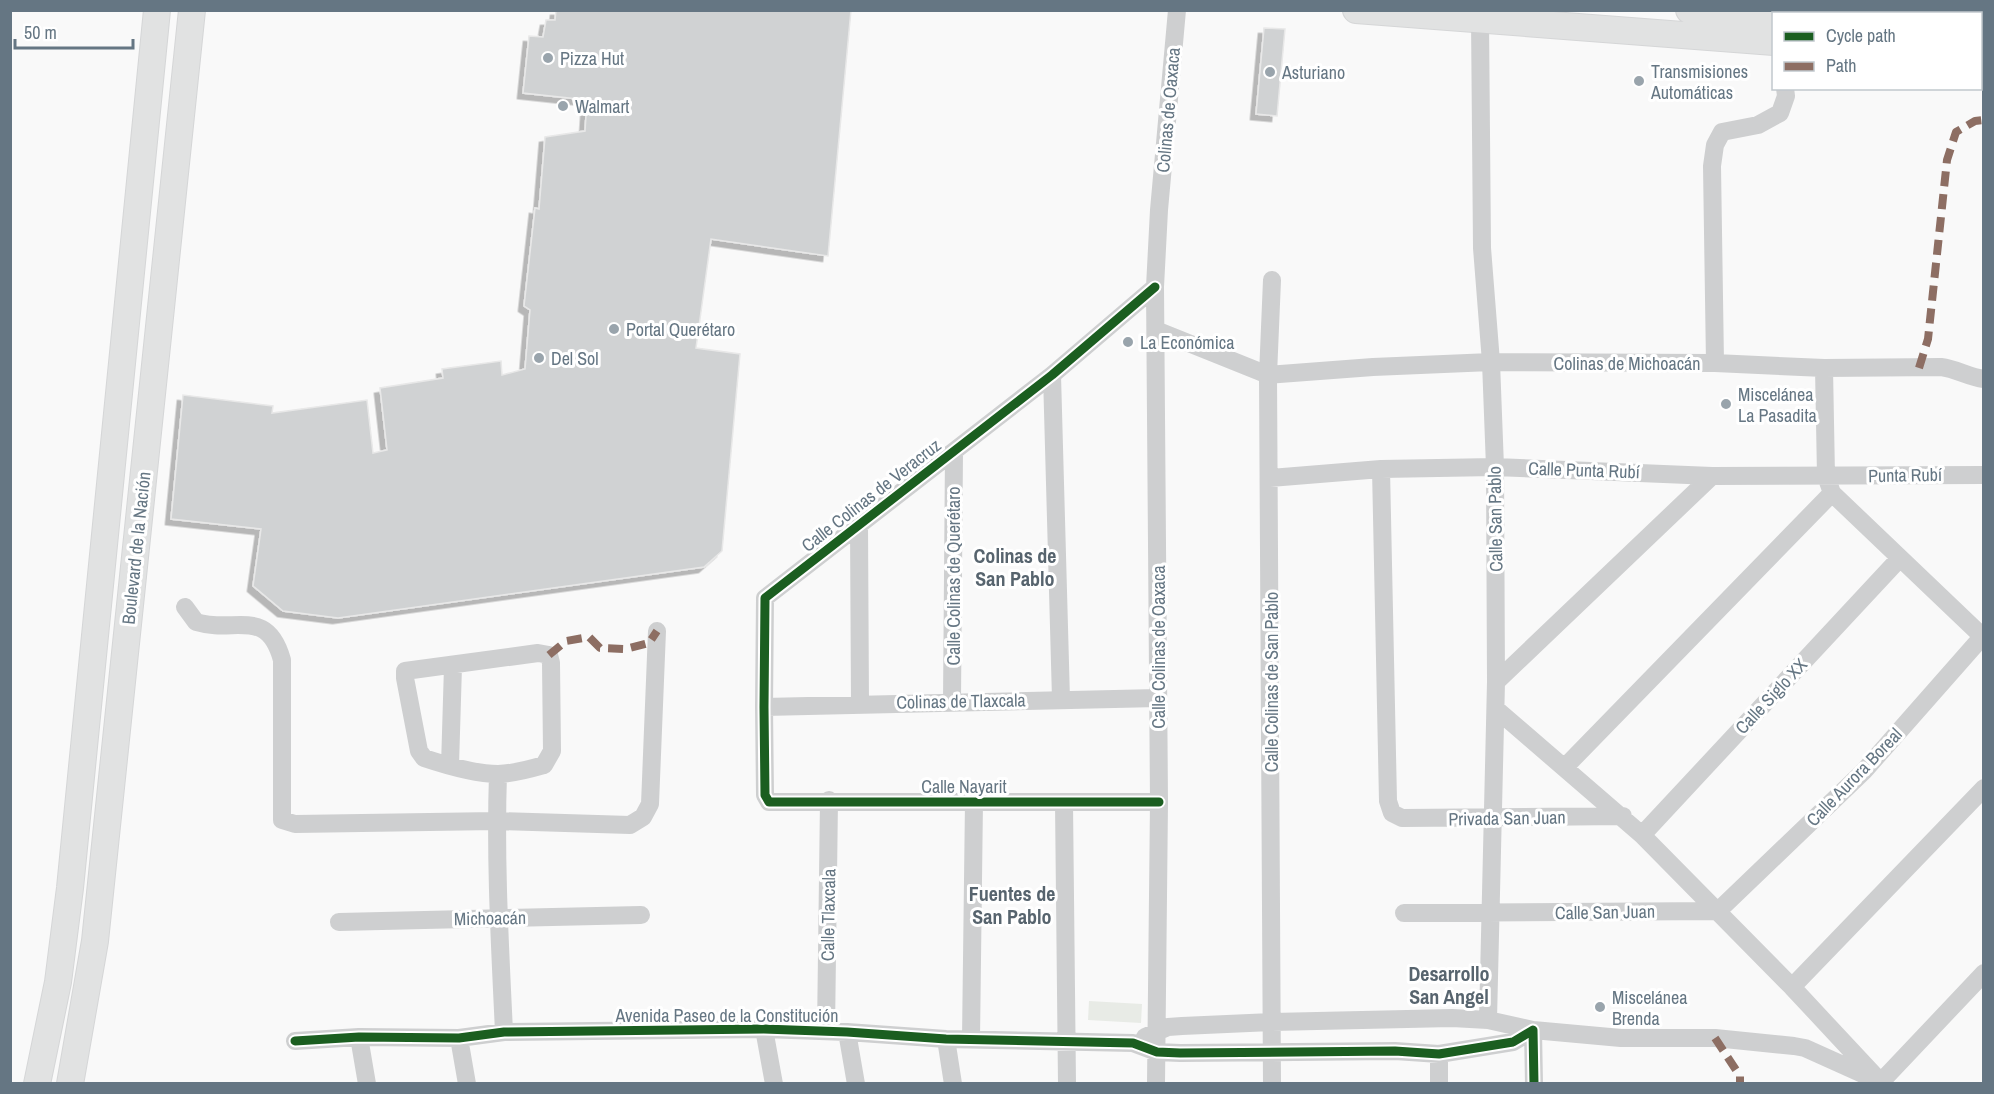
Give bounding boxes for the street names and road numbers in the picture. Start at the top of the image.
street label: Colinas de Oaxaca [1150,46,1186,174]
street label: Colinas de Michoacán [1554,351,1700,376]
street label: Calle Colinas de Veracruz [796,433,946,557]
street label: Calle Punta Rubí [1528,456,1641,484]
street label: Punta Rubí [1868,462,1943,488]
street label: Calle San Pablo [1482,466,1508,572]
street label: Boulevard de la Nación [116,470,156,626]
street label: Calle Colinas de Querétaro [941,487,966,665]
street label: Calle Colinas de Oaxaca [1146,565,1171,729]
street label: Calle Colinas de San Pablo [1259,592,1284,772]
street label: Calle Siglo XX [1729,653,1813,739]
street label: Colinas de Tlaxcala [896,687,1026,715]
street label: Calle Aurora Boreal [1801,722,1907,832]
street label: Calle Nayarit [921,774,1007,799]
street label: Privada San Juan [1448,804,1566,832]
street label: Calle Tlaxcala [815,869,841,961]
street label: Calle San Juan [1555,899,1655,925]
street label: Michoacán [454,905,526,931]
street label: Avenida Paseo de la Constitución [615,1003,838,1028]

